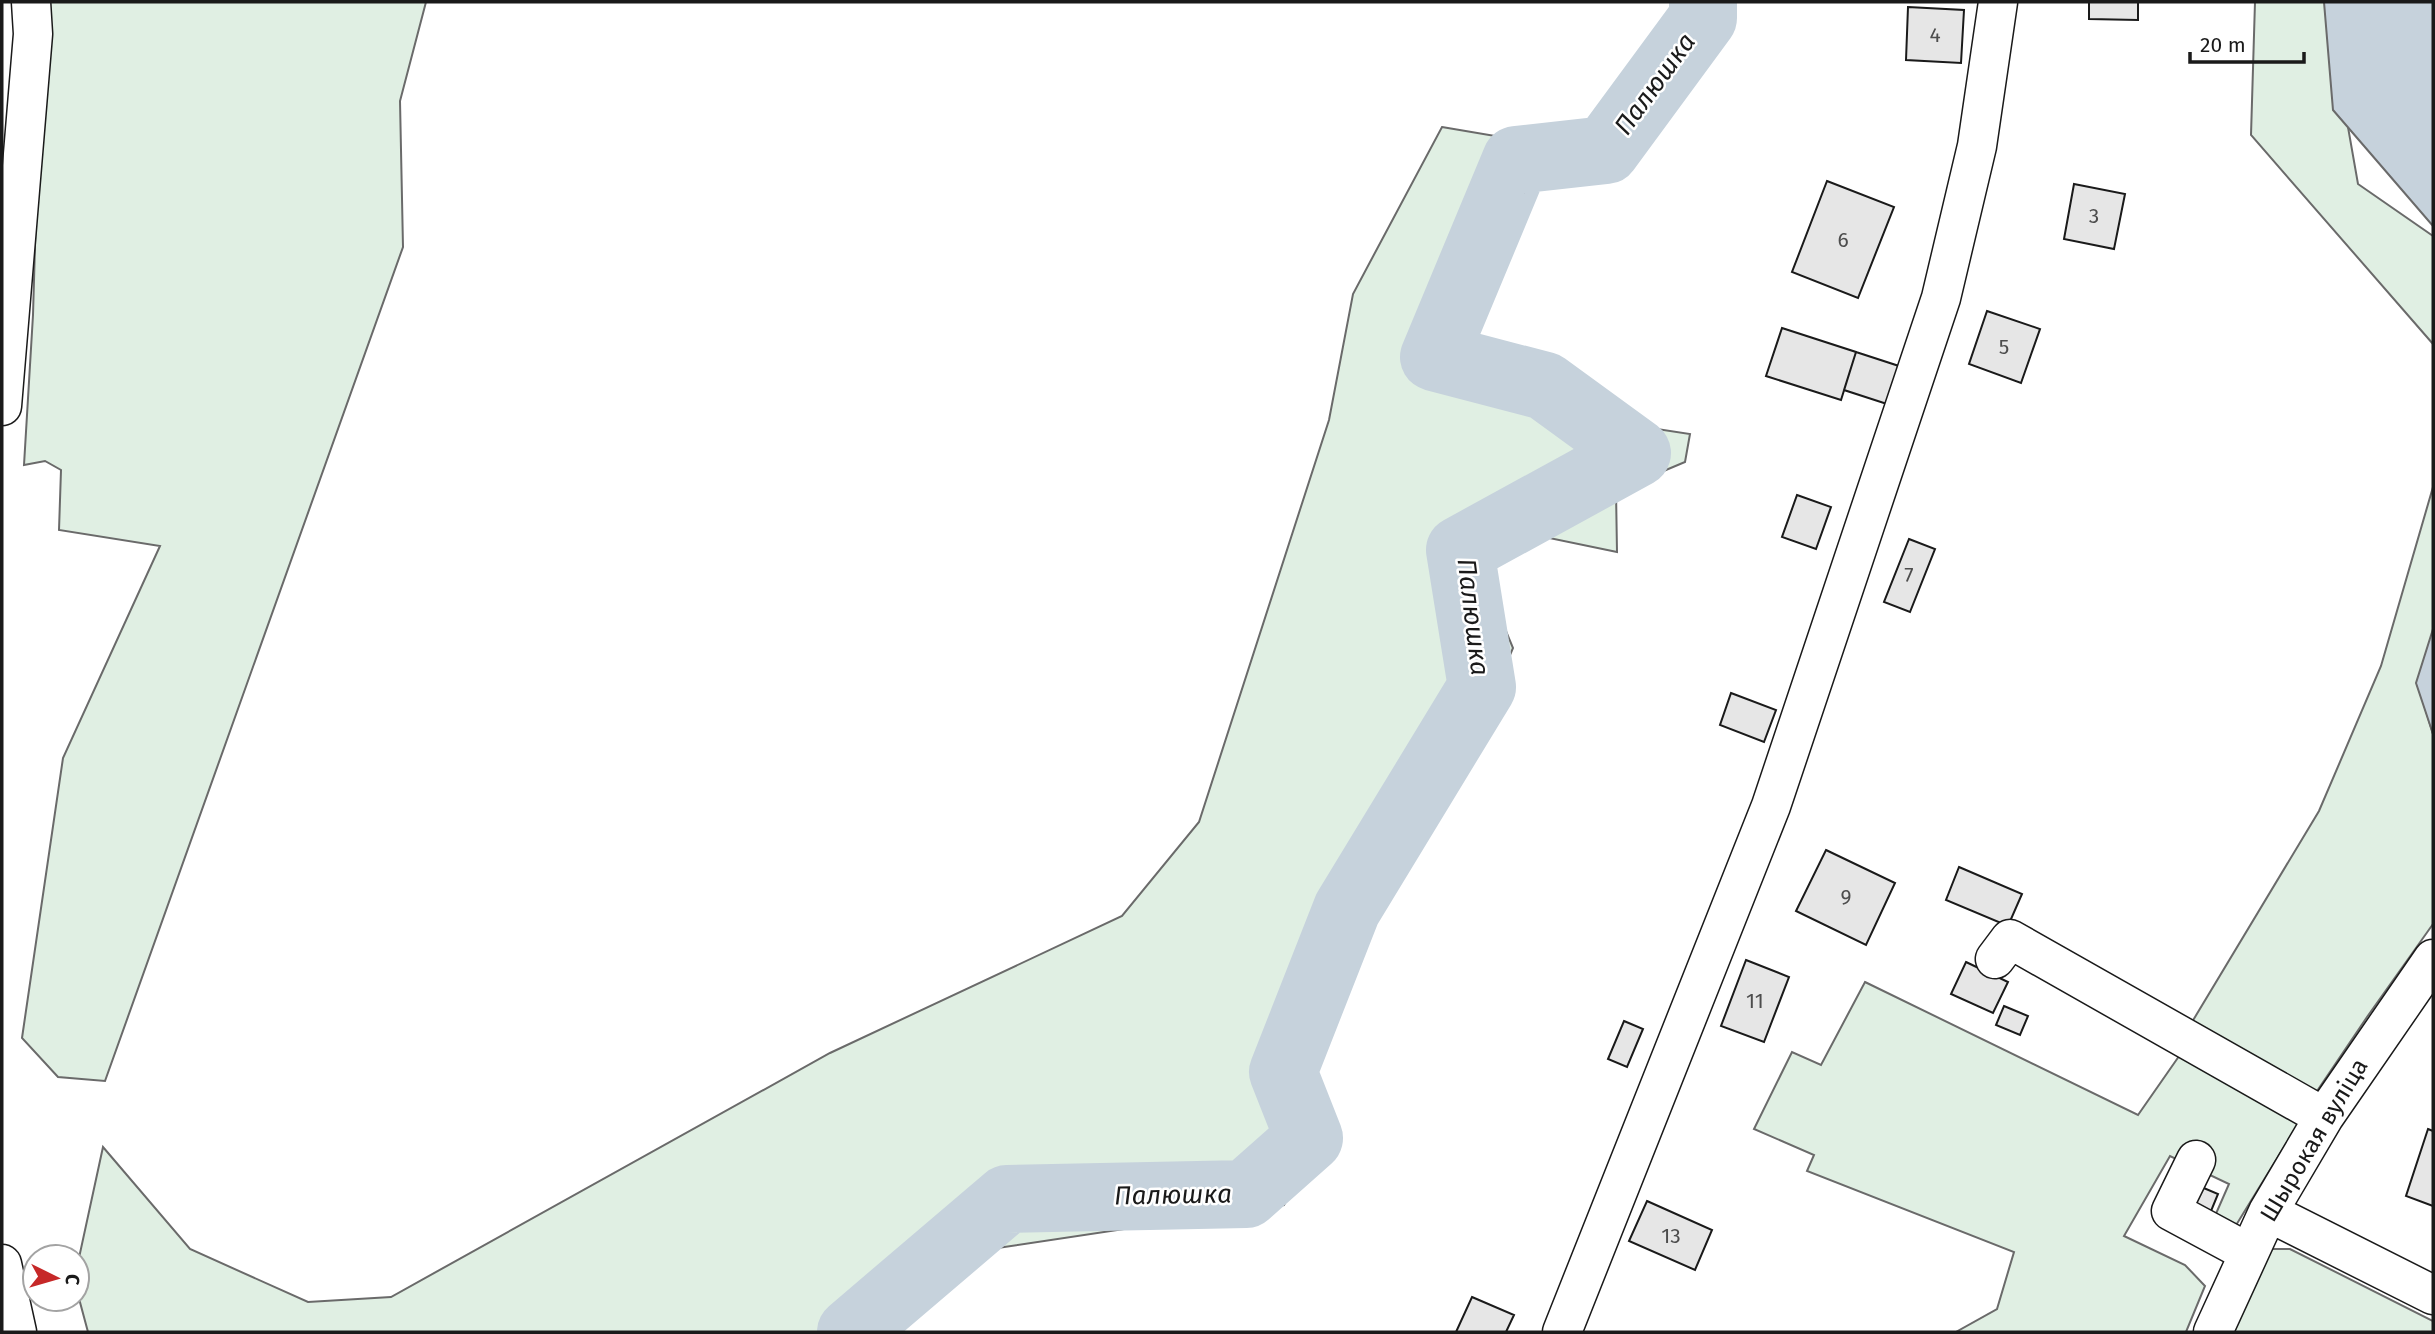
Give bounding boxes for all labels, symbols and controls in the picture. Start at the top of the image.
scale bar [2190,21,2304,65]
house number: 4 [1929,22,1941,48]
water label: Палюшка [1608,27,1702,141]
text: 20 m [2200,32,2246,58]
house number: 3 [2089,203,2099,229]
house number: 6 [1837,227,1849,253]
house number: 5 [1999,334,2009,360]
water label: Палюшка [1450,557,1496,677]
house number: 7 [1904,562,1914,588]
house number: 9 [1840,884,1852,910]
house number: 11 [1746,988,1764,1014]
street label: Шырокая вуліца [2254,1053,2374,1227]
water label: Палюшка [1114,1178,1232,1212]
house number: 13 [1661,1223,1681,1249]
north arrow [21,1243,91,1313]
text: С [60,1273,84,1286]

